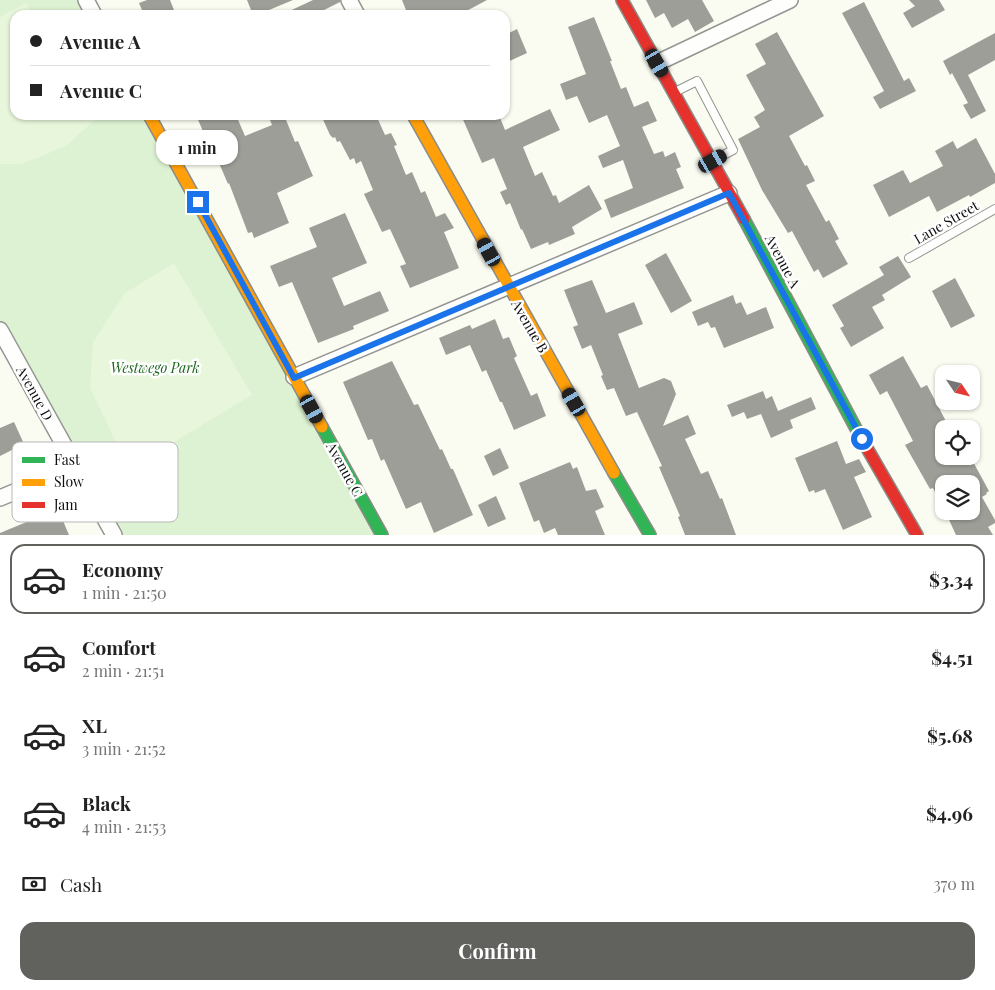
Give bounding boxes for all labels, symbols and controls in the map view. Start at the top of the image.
text: Avenue A [60,28,141,54]
car [643,46,670,80]
text: Avenue C [60,77,142,103]
callout: 1 min [157,130,239,164]
text: 1 min [177,137,217,158]
car [696,147,729,175]
route end [187,191,209,213]
street label: Lane Street [910,195,983,248]
street label: Avenue A [761,230,805,291]
car [475,235,502,269]
street label: Avenue B [507,295,553,356]
park label: Westwego Park [111,358,199,377]
street label: Avenue D [12,361,58,424]
north arrow [935,365,980,410]
map controls [935,365,980,520]
car [560,385,587,419]
car [298,392,325,426]
button: locate [935,420,980,465]
route start [851,428,873,450]
street label: Avenue C [322,438,368,500]
legend [12,442,178,522]
text: Fast [54,450,81,469]
text: Slow [54,472,84,491]
button: layers [935,475,980,520]
text: Jam [53,495,78,514]
text: Economy [82,556,163,582]
icon: car [22,557,67,602]
text: $3.34 [929,566,973,592]
text: 1 min · 21:50 [82,582,167,603]
text: Comfort [82,634,156,660]
icon: car [22,635,67,680]
text: $4.51 [931,644,973,670]
text: 2 min · 21:51 [82,660,165,681]
text: XL [82,712,107,738]
icon: car [22,713,67,758]
text: $5.68 [927,722,973,748]
text: 3 min · 21:52 [82,738,166,759]
text: Black [82,790,131,816]
icon: car [22,791,67,836]
text: $4.96 [926,800,973,826]
text: 4 min · 21:53 [82,816,166,837]
icon: cash [20,870,48,898]
text: Cash [60,871,102,897]
text: 370 m [933,873,975,894]
button: Confirm [20,922,975,980]

